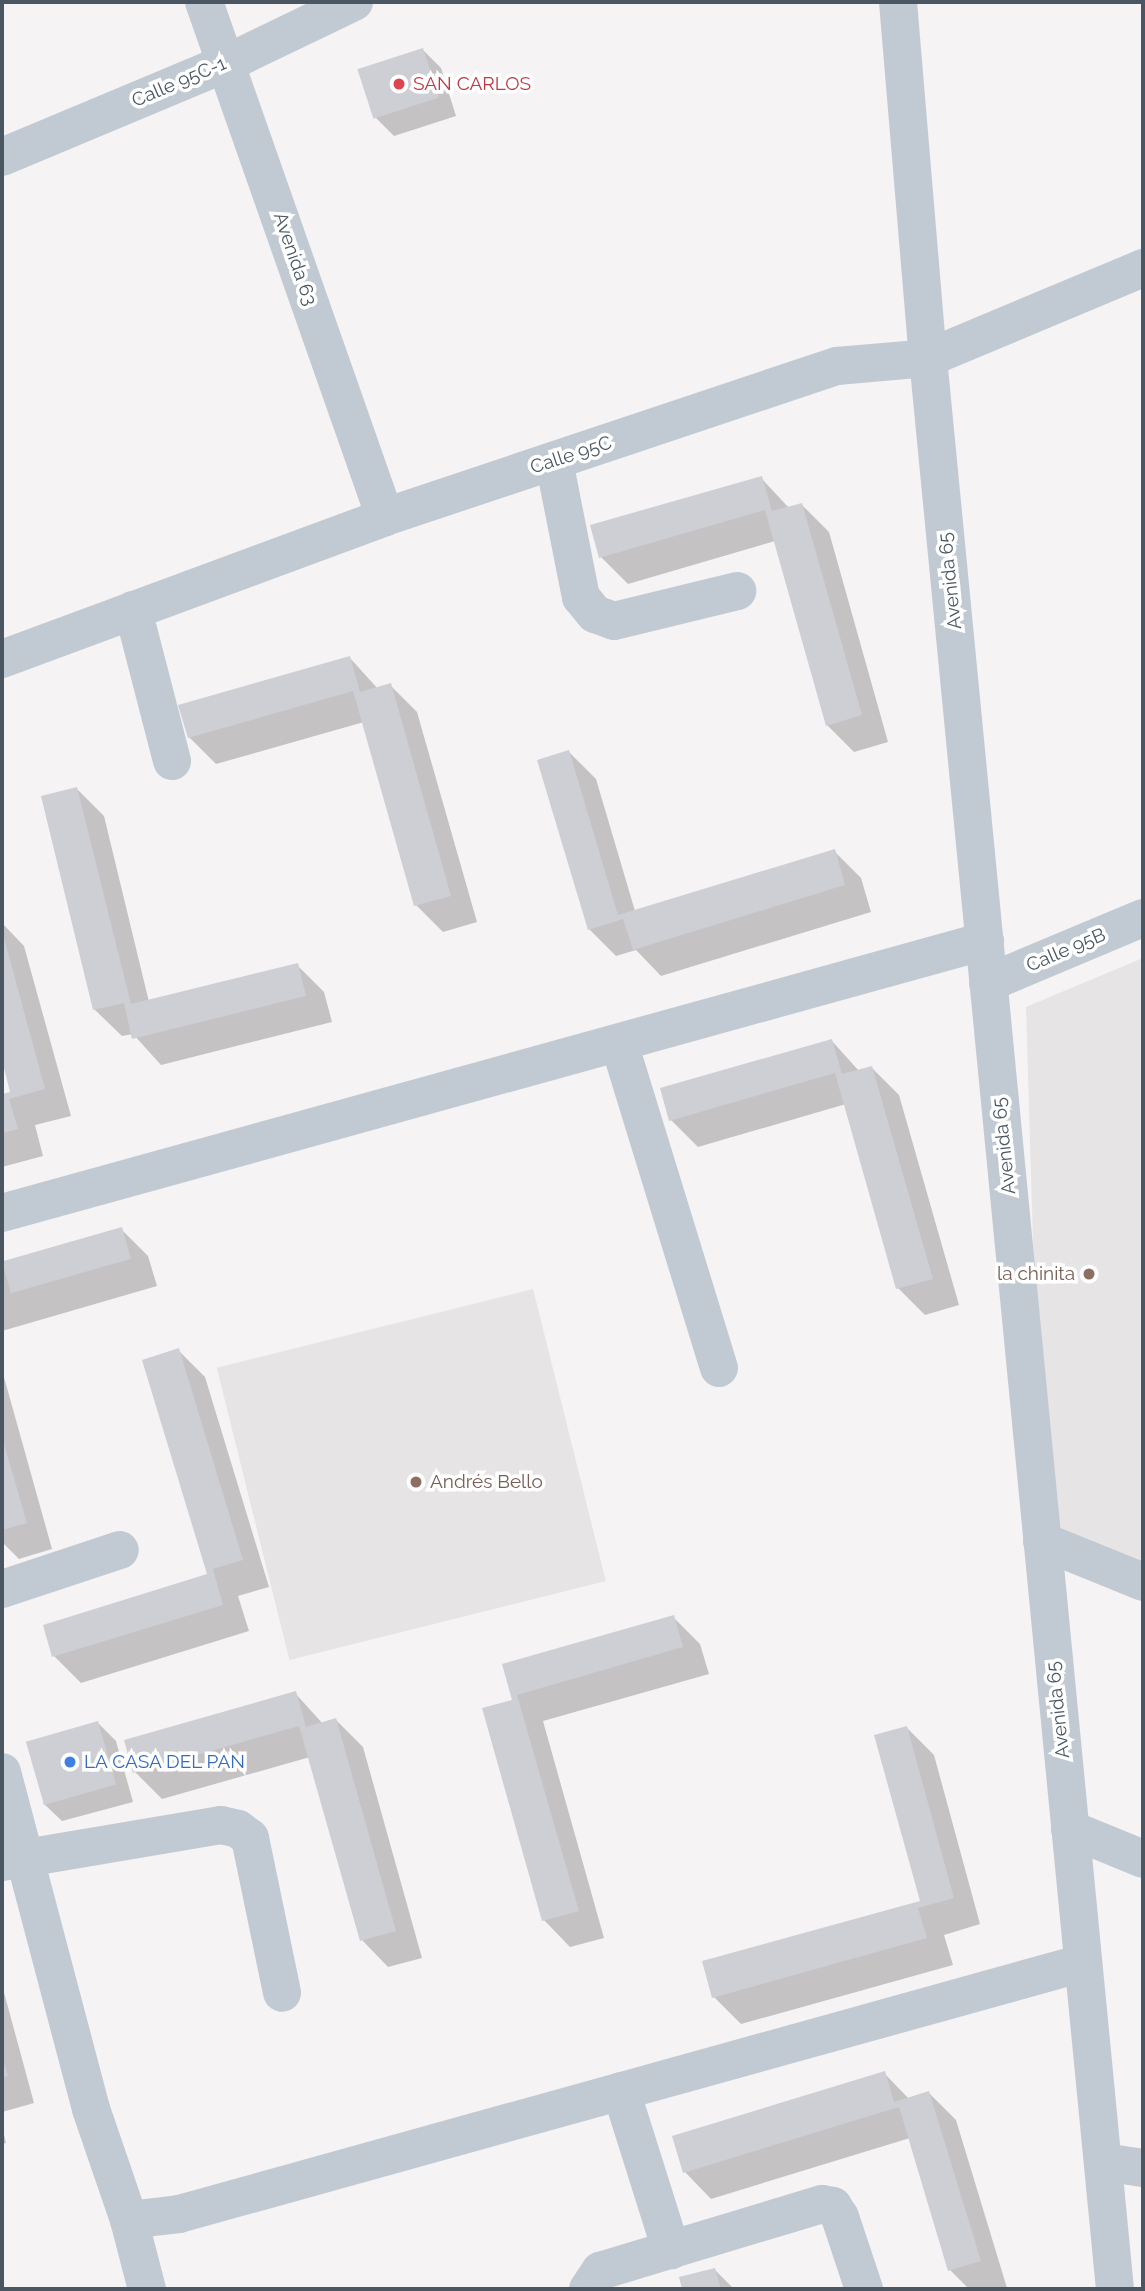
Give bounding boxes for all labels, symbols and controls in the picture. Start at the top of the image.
street label: Calle 95C-1 [128,52,230,112]
place label: SAN CARLOS [413,73,531,95]
marker: SAN CARLOS [391,76,407,92]
street label: Avenida 63 [268,209,322,309]
street label: Calle 95C [527,431,615,479]
street label: Avenida 65 [934,531,966,631]
street label: Calle 95B [1023,923,1109,977]
street label: Avenida 65 [988,1096,1020,1196]
place label: la chinita [997,1263,1075,1285]
marker: la chinita [1081,1266,1097,1282]
place label: Andrés Bello [430,1471,543,1493]
marker: Andrés Bello [408,1474,424,1490]
street label: Avenida 65 [1042,1660,1074,1760]
place label: LA CASA DEL PAN [84,1751,247,1773]
marker: LA CASA DEL PAN [62,1754,78,1770]

